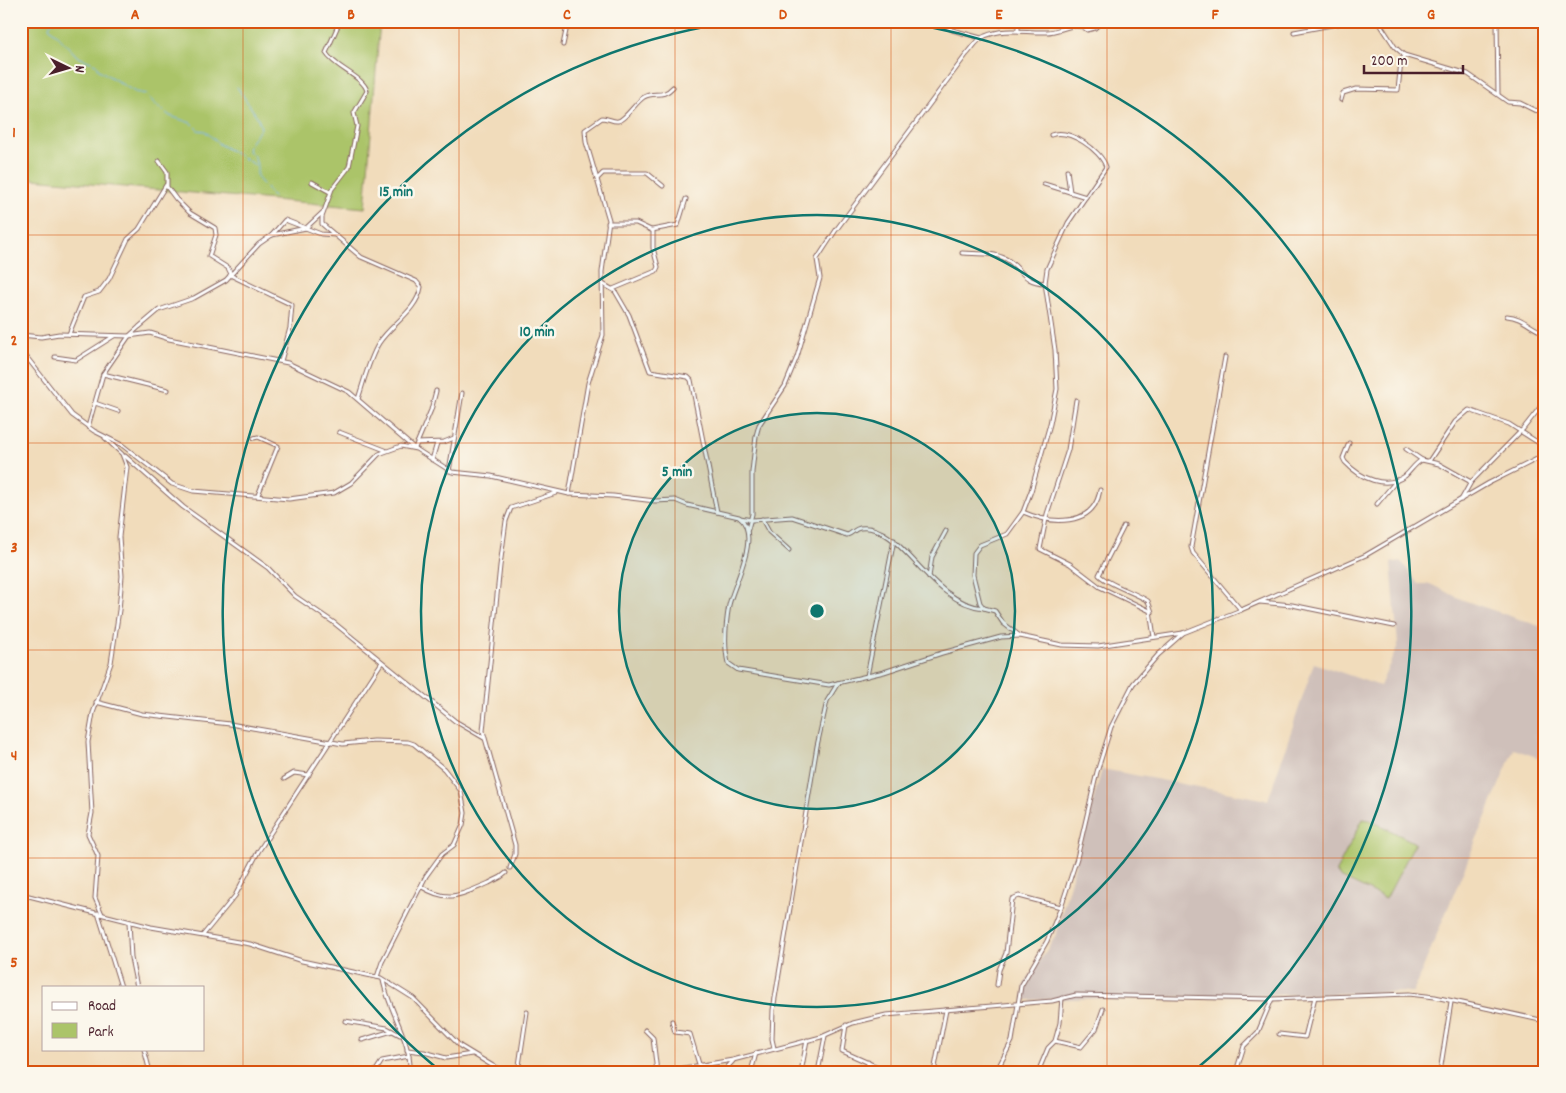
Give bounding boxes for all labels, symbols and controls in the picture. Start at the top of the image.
text: A [131,4,140,27]
text: B [347,4,355,27]
text: C [563,4,571,27]
text: D [779,4,788,27]
text: E [995,4,1003,27]
text: F [1211,4,1219,27]
text: G [1427,4,1435,27]
north arrow [42,42,92,92]
scale bar [1364,42,1462,74]
text: 200 m [1371,51,1408,73]
text: N [69,65,89,73]
text: 1 [12,122,16,145]
text: 15 min [379,182,413,204]
text: 10 min [520,322,554,344]
text: 2 [11,330,18,353]
text: 5 min [662,462,692,484]
text: 3 [10,537,18,560]
centre of rings [808,602,826,620]
text: 4 [11,745,17,768]
text: 5 [10,952,18,975]
legend [42,986,205,1050]
text: Road [88,996,116,1018]
text: Park [88,1022,114,1044]

